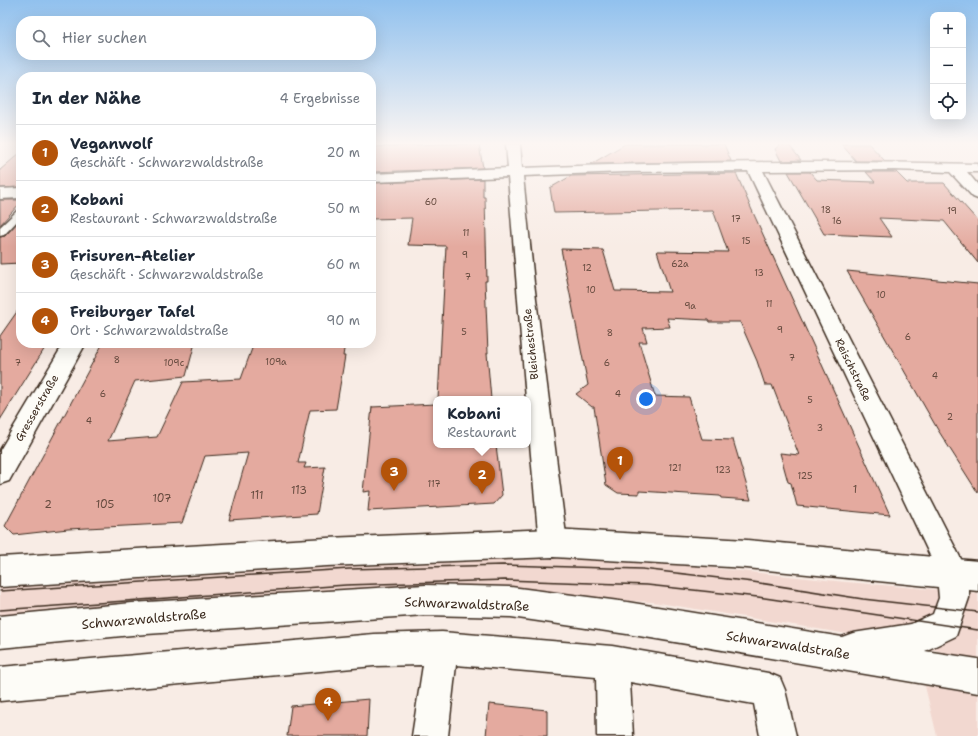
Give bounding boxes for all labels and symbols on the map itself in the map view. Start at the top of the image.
house number: 60 [425,196,437,208]
house number: 18 [821,204,831,216]
house number: 19 [947,205,957,217]
house number: 17 [731,213,741,225]
house number: 16 [832,215,842,227]
house number: 11 [462,227,470,239]
house number: 15 [741,235,751,247]
house number: 9 [462,249,468,261]
house number: 62a [671,258,689,270]
house number: 12 [582,262,592,274]
house number: 13 [754,267,764,279]
house number: 7 [465,271,471,283]
house number: 10 [586,284,596,296]
house number: 10 [876,289,886,301]
house number: 11 [765,298,773,310]
house number: 9a [684,300,696,312]
street label: Bleichestraße [520,308,542,380]
house number: 9 [777,324,783,336]
house number: 5 [461,326,467,338]
house number: 8 [607,327,613,339]
house number: 6 [905,331,911,343]
street label: Reischstraße [831,336,875,404]
house number: 7 [789,352,795,364]
house number: 8 [114,354,120,366]
house number: 109a [265,356,287,368]
house number: 7 [15,357,21,369]
house number: 109c [164,357,185,369]
house number: 6 [604,357,610,369]
house number: 4 [932,370,938,382]
street label: Gresserstraße [12,372,62,444]
house number: 6 [100,388,106,400]
house number: 4 [615,388,621,400]
your location [636,389,656,409]
house number: 5 [807,394,813,406]
house number: 2 [947,411,953,423]
house number: 4 [86,415,92,427]
house number: 3 [817,422,823,434]
pin: 1 [607,447,633,480]
pin: 3 [381,458,407,491]
pin: 2 [469,461,495,494]
house number: 121 [669,462,681,474]
house number: 123 [715,464,731,476]
house number: 125 [798,470,812,482]
house number: 117 [427,478,441,490]
house number: 1 [853,482,857,497]
house number: 113 [291,483,307,498]
house number: 111 [250,488,264,503]
house number: 107 [152,491,172,506]
house number: 2 [44,497,52,512]
house number: 105 [96,497,115,512]
street label: Schwarzwaldstraße [404,593,530,615]
street label: Schwarzwaldstraße [81,605,207,633]
street label: Schwarzwaldstraße [725,627,851,663]
pin: 4 [315,688,341,721]

